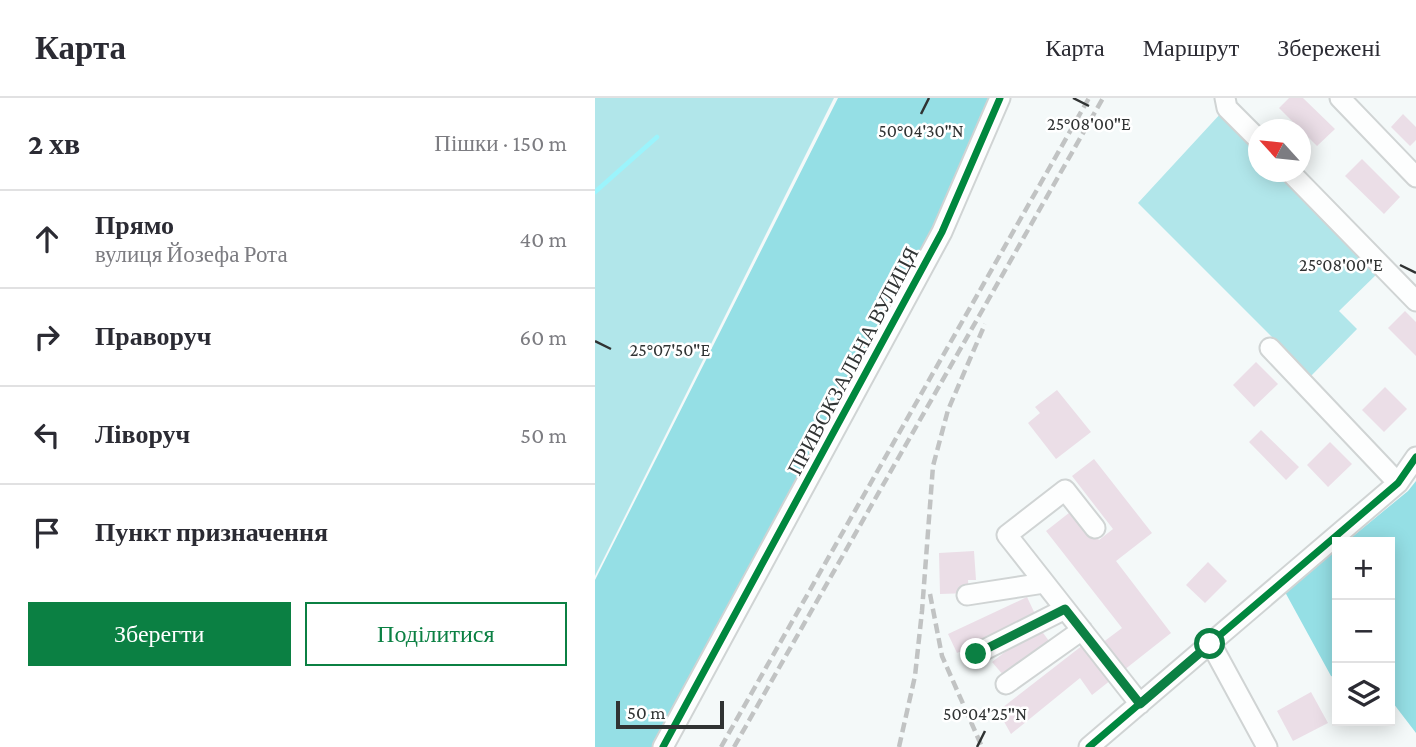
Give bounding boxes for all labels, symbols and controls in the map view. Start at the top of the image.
text: Карта [35,29,126,66]
text: Карта [1045,34,1105,61]
text: Маршрут [1143,34,1239,61]
text: Збережені [1277,34,1381,61]
text: 25°08'00"E [1047,114,1131,134]
north arrow [1248,119,1311,182]
text: 50°04'30"N [878,121,964,141]
text: 2 хв [28,127,80,160]
text: Пішки · 150 m [434,130,567,156]
text: Прямо [95,211,174,240]
icon: ahead [28,220,66,258]
text: 40 m [519,226,567,252]
text: вулиця Йозефа Рота [95,241,288,267]
street label: ПРИВОКЗАЛЬНА ВУЛИЦЯ [783,243,923,479]
text: 25°08'00"E [1299,255,1383,275]
icon: right [28,318,66,356]
text: Праворуч [95,322,211,351]
text: 60 m [520,324,567,350]
text: 25°07'50"E [630,340,710,360]
icon: left [28,416,66,454]
text: Ліворуч [95,420,190,449]
text: 50 m [520,422,567,448]
icon: arrive [28,514,66,552]
text: Пункт призначення [95,518,328,547]
map controls [1332,537,1395,726]
button: + [1332,537,1395,600]
button: − [1332,600,1395,663]
button: Зберегти [28,602,291,666]
button: Поділитися [305,602,567,666]
route start [1194,628,1225,659]
route end [960,638,991,669]
button: layers [1332,663,1395,726]
scale bar [616,698,725,730]
text: 50 m [627,702,666,723]
text: 50°04'25"N [943,704,1027,724]

